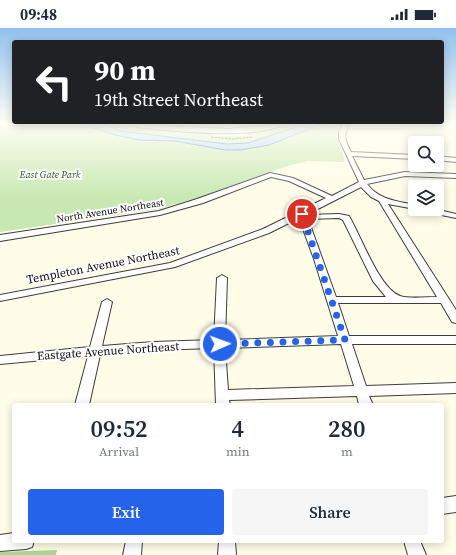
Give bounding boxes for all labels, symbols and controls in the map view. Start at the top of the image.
text: 09:48 [20,4,57,25]
text: 90 m [94,51,156,89]
icon: left [28,56,80,108]
text: 19th Street Northeast [94,87,263,112]
map controls [408,136,444,216]
button: search [408,136,444,172]
park label: East Gate Park [19,168,81,181]
button: layers [408,180,444,216]
street label: North Avenue Northeast [56,196,165,225]
pin [285,197,319,231]
icon: arrive [291,203,313,225]
street label: Templeton Avenue Northeast [25,242,181,288]
position arrow [199,323,241,365]
street label: Eastgate Avenue Northeast [36,338,180,364]
text: 09:52 [90,412,148,445]
text: 4 [232,412,244,445]
text: 280 [328,412,366,445]
text: Arrival [99,443,139,460]
text: min [226,443,250,460]
text: m [341,443,353,460]
button: Exit [28,489,224,535]
button: Share [232,489,428,535]

